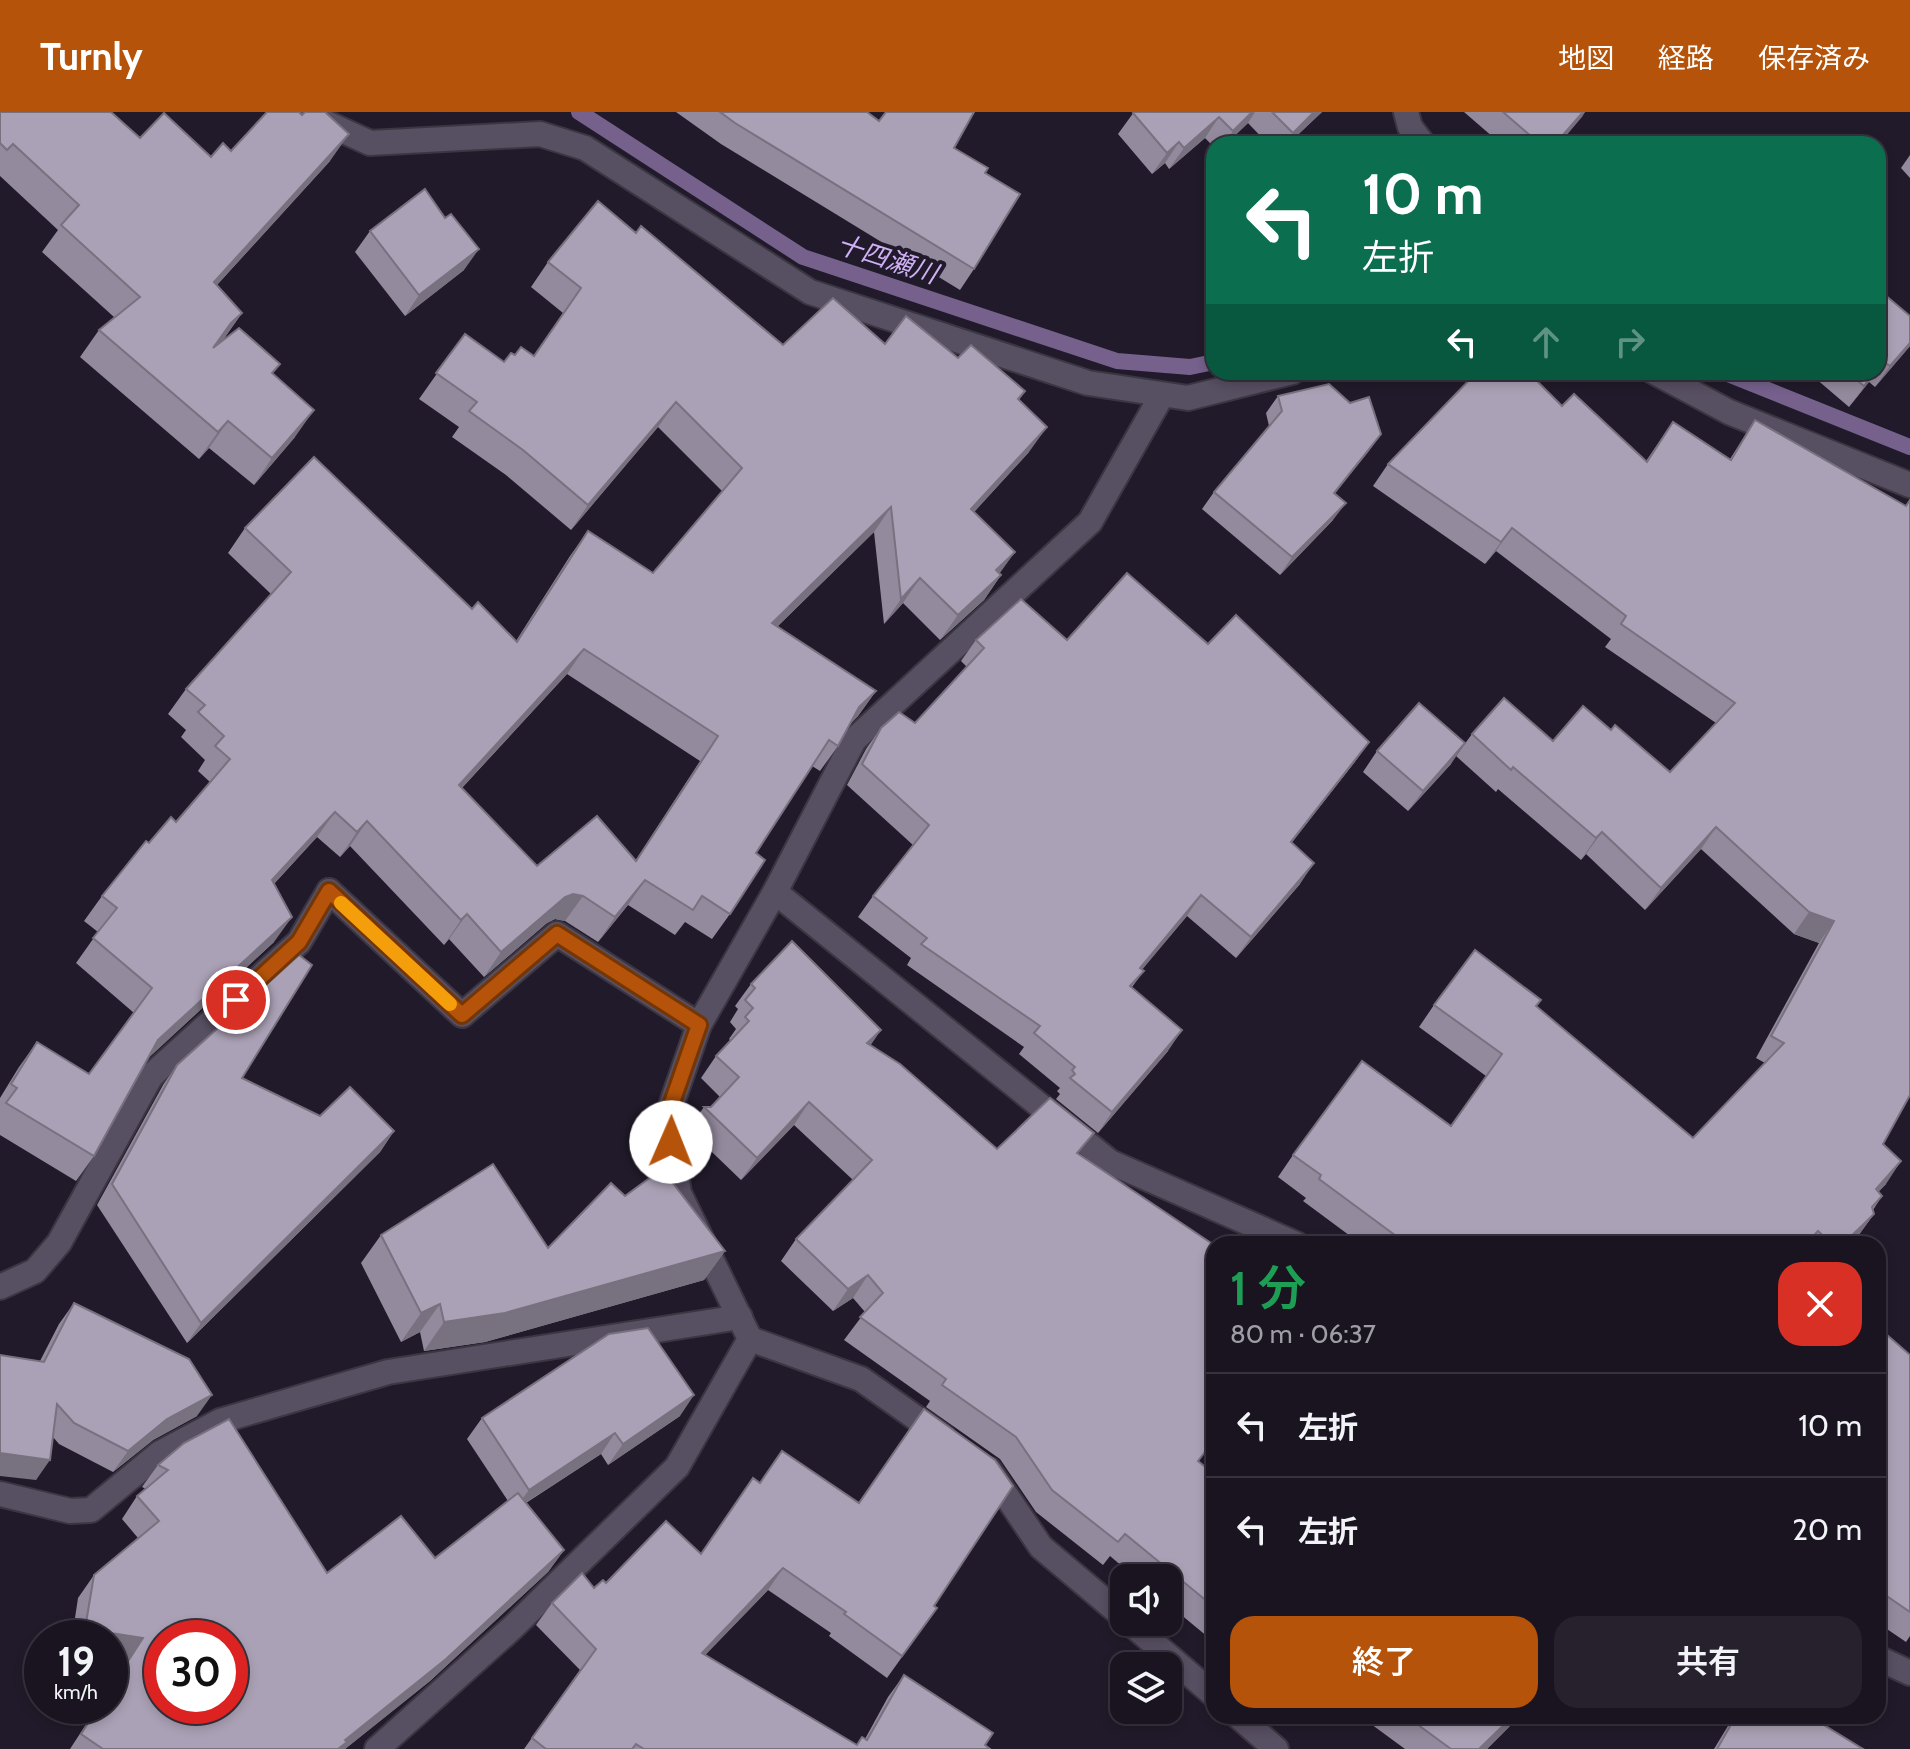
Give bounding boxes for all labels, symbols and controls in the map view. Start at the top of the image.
text: Turnly [40,33,143,80]
text: 地図 [1558,41,1614,75]
text: 経路 [1658,41,1714,75]
text: 保存済み [1758,41,1870,75]
text: 10 m [1362,160,1483,228]
icon: left [1230,168,1334,272]
water label: 十四瀬川 [833,228,944,291]
text: 左折 [1362,235,1434,279]
icon: left [1440,320,1484,364]
icon: ahead [1524,320,1568,364]
icon: right [1608,320,1652,364]
pin [202,966,270,1034]
icon: arrive [214,978,258,1022]
position arrow [629,1100,713,1184]
text: 1 分 [1230,1259,1306,1317]
button: close [1778,1262,1862,1346]
text: 80 m · 06:37 [1230,1318,1376,1350]
icon: left [1230,1403,1274,1447]
text: 10 m [1798,1407,1862,1444]
text: 左折 [1298,1409,1358,1446]
icon: left [1230,1507,1274,1551]
text: 20 m [1792,1511,1862,1548]
text: 左折 [1298,1513,1358,1550]
map controls [1110,1564,1182,1724]
button: sound [1110,1564,1182,1636]
button: 終了 [1230,1616,1538,1708]
button: 共有 [1554,1616,1862,1708]
speed limit sign: 30 [144,1620,248,1724]
text: 19 [57,1637,95,1686]
button: layers [1110,1652,1182,1724]
text: km/h [54,1680,98,1704]

